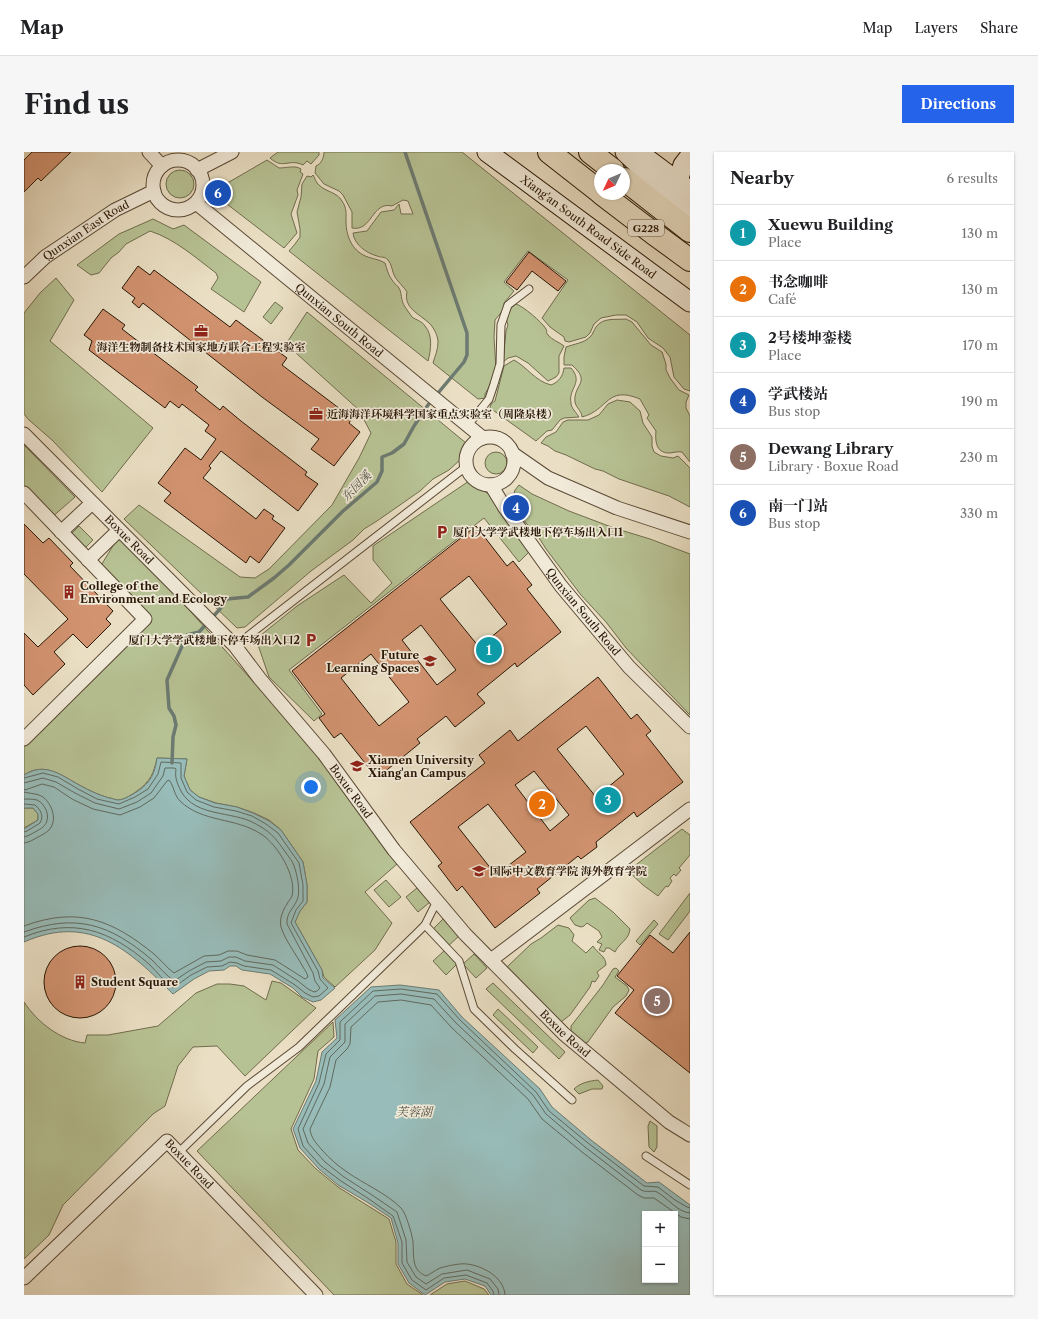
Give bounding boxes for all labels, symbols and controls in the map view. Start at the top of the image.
text: Map [20,16,64,39]
text: Map [862,19,892,37]
text: Layers [914,19,958,37]
text: Share [980,19,1018,37]
button: Directions [902,85,1014,123]
text: Find us [24,87,129,121]
north arrow [594,164,630,200]
text: Nearby [730,168,794,188]
text: 6 results [947,170,998,186]
street label: Xiang'an South Road Side Road [517,171,659,282]
pin: 6 [205,178,231,208]
street label: Qunxian East Road [40,197,132,263]
text: Xuewu Building [768,215,893,234]
road number: G228 [628,220,664,236]
text: 1 [740,225,746,241]
text: 130 m [962,225,998,241]
text: Place [768,234,801,250]
text: 书念咖啡 [768,272,828,291]
street label: Qunxian South Road [292,280,386,360]
text: 2 [739,281,747,297]
text: 130 m [962,281,998,297]
text: Café [768,291,797,307]
office icon: 海洋生物制备技术国家地方联合工程实验室 [193,323,209,339]
text: 2号楼坤銮楼 [768,328,852,347]
text: 3 [739,337,747,353]
text: 170 m [962,337,998,353]
place label: 海洋生物制备技术国家地方联合工程实验室 [97,340,306,354]
text: Place [768,347,801,363]
text: 学武楼站 [768,384,828,403]
text: 4 [739,393,747,409]
text: 190 m [961,393,998,409]
text: Bus stop [768,403,820,419]
office icon: 近海海洋环境科学国家重点实验室（周隆泉楼） [308,406,324,422]
place label: 近海海洋环境科学国家重点实验室（周隆泉楼） [327,407,558,421]
text: Dewang Library [768,439,893,458]
text: 5 [739,449,747,465]
text: 230 m [960,449,998,465]
text: Library · Boxue Road [768,458,899,474]
water label: 东园溪 [338,466,375,504]
pin: 4 [503,493,529,523]
text: 南一门站 [768,496,828,515]
text: 6 [739,505,747,521]
text: 330 m [960,505,998,521]
street label: Boxue Road [102,512,157,567]
text: Bus stop [768,515,820,531]
parking icon: 厦门大学学武楼地下停车场出入口1 [434,524,450,540]
place label: 厦门大学学武楼地下停车场出入口1 [453,525,623,539]
street label: Qunxian South Road [543,565,624,659]
place label: College of the Environment and Ecology [80,579,227,606]
building icon: College of the Environment and Ecology [61,584,77,600]
parking icon: 厦门大学学武楼地下停车场出入口2 [303,632,319,648]
place label: 厦门大学学武楼地下停车场出入口2 [129,633,300,647]
pin: 1 [476,635,502,665]
place label: Future Learning Spaces [326,648,419,675]
school or university icon: Future Learning Spaces [422,653,438,669]
place label: Xiamen University Xiang'an Campus [367,753,474,780]
school or university icon: Xiamen University Xiang'an Campus [349,758,365,774]
street label: Boxue Road [327,761,376,821]
your location [301,777,321,797]
pin: 3 [595,785,621,815]
pin: 2 [529,789,555,819]
school or university icon: 国际中文教育学院 海外教育学院 [471,863,487,879]
place label: 国际中文教育学院 海外教育学院 [490,864,648,878]
building icon: Student Square [72,974,88,990]
place label: Student Square [91,975,179,989]
pin: 5 [644,986,670,1016]
street label: Boxue Road [537,1007,593,1060]
water label: 芙蓉湖 [396,1104,434,1119]
street label: Boxue Road [162,1136,217,1192]
map controls [642,1211,678,1283]
button: + [642,1211,678,1247]
button: − [642,1247,678,1283]

